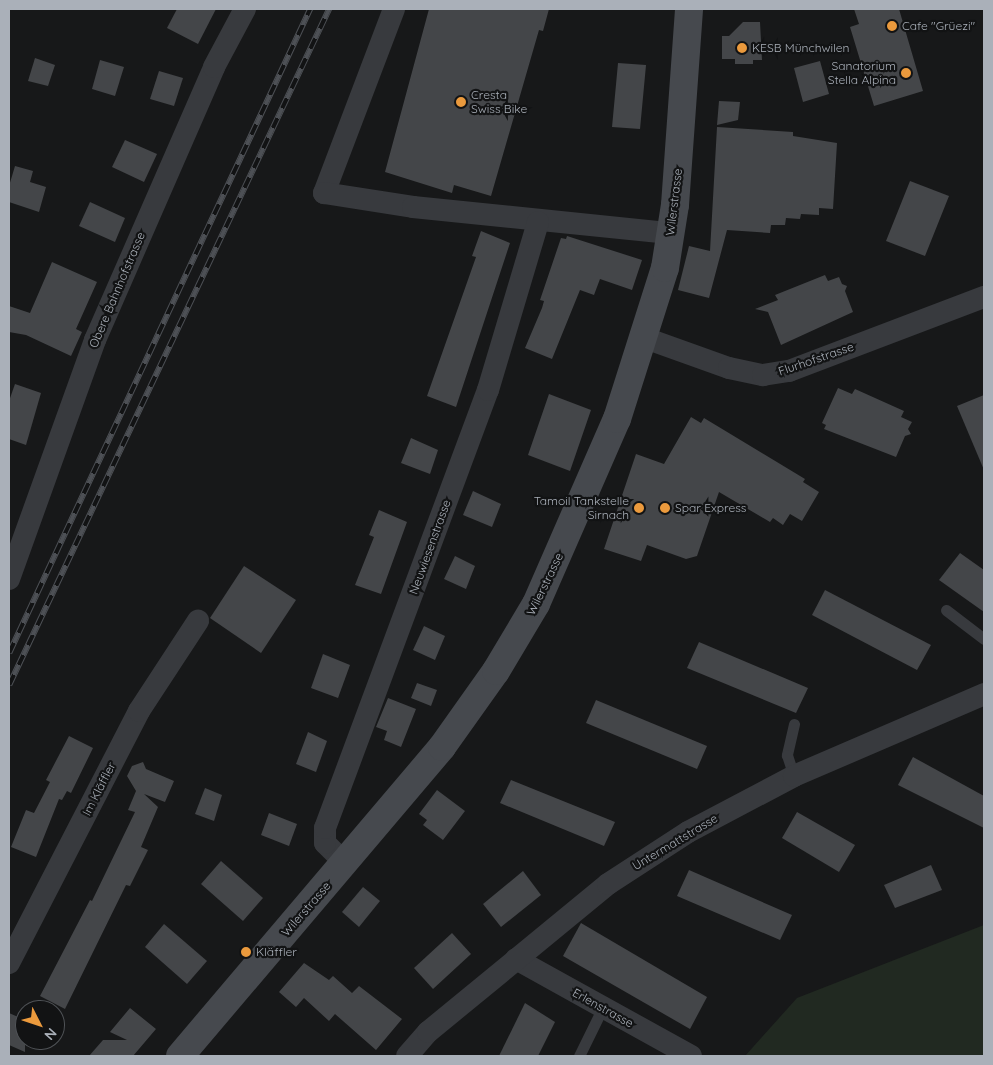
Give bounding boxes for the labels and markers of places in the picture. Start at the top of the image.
place label: Cafe "Grüezi" [902,19,975,33]
marker: Cafe "Grüezi" [886,20,898,32]
place label: KESB Münchwilen [752,41,849,55]
marker: KESB Münchwilen [736,42,748,54]
place label: Sanatorium Stella Alpina [828,59,896,87]
marker: Sanatorium Stella Alpina [900,67,912,79]
place label: Cresta Swiss Bike [471,88,527,116]
marker: Cresta Swiss Bike [455,96,467,108]
place label: Tamoil Tankstelle Sirnach [534,494,629,522]
place label: Spar Express [675,501,746,515]
marker: Tamoil Tankstelle Sirnach [633,502,645,514]
marker: Spar Express [659,502,671,514]
place label: Kläffler [256,945,297,959]
marker: Kläffler [240,946,252,958]

